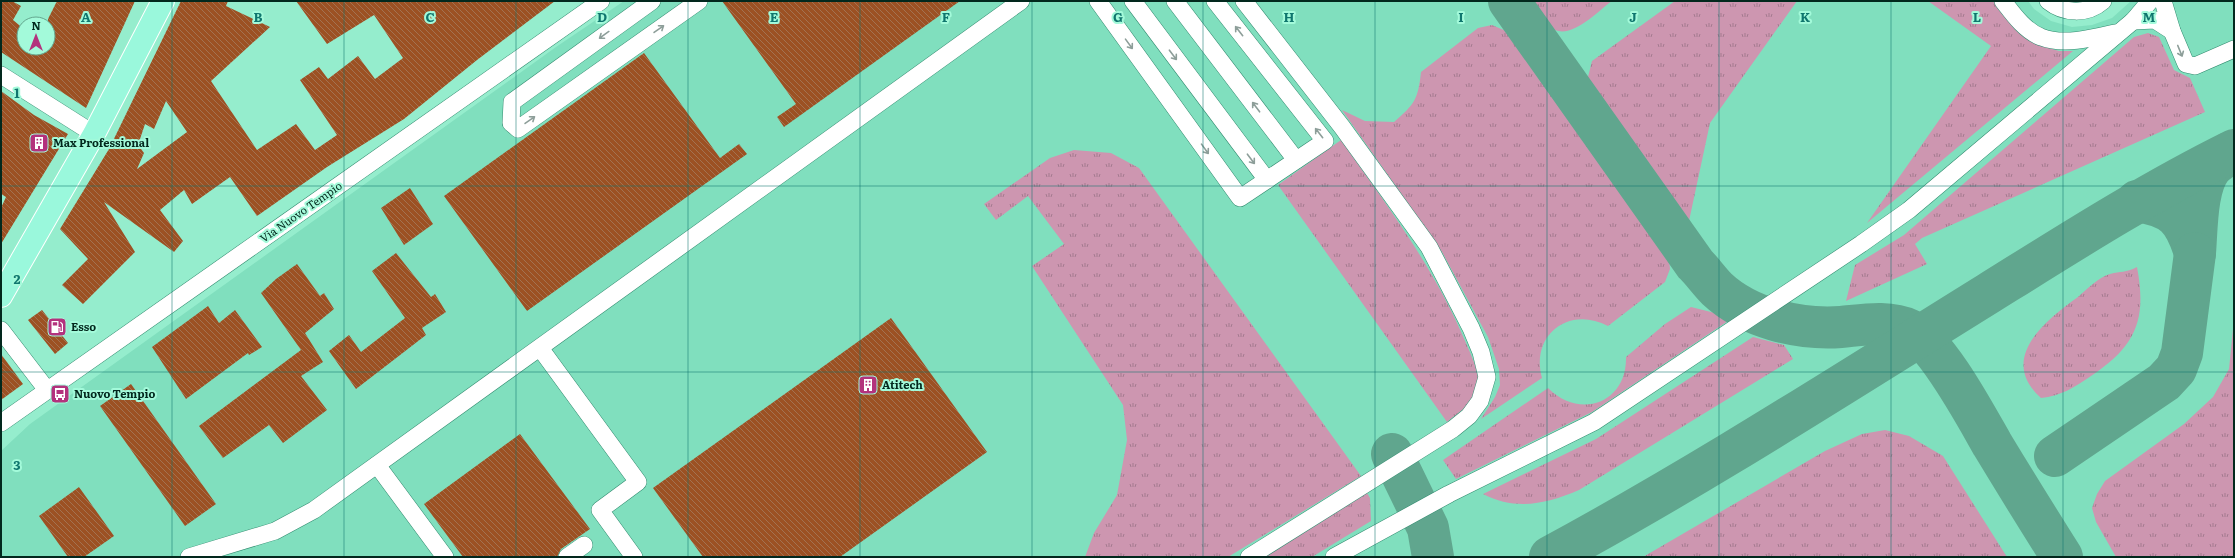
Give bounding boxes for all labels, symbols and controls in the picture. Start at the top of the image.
text: A [81,7,91,26]
text: B [254,7,263,26]
text: C [425,7,435,26]
text: D [597,7,607,26]
text: E [770,7,779,26]
text: F [942,7,950,26]
text: G [1113,7,1123,26]
text: H [1284,7,1295,26]
text: I [1458,7,1464,26]
text: J [1629,7,1637,26]
text: K [1800,7,1811,26]
text: L [1973,7,1981,26]
text: M [2143,7,2156,26]
north arrow [16,16,56,56]
text: N [31,17,41,33]
one-way arrow [653,25,664,33]
one-way arrow [1234,25,1243,36]
one-way arrow [599,31,610,39]
one-way arrow [1125,38,1133,49]
one-way arrow [2177,45,2184,57]
one-way arrow [1169,49,1178,60]
text: 1 [14,83,20,102]
one-way arrow [1251,101,1260,112]
one-way arrow [524,116,535,124]
one-way arrow [1315,128,1324,138]
building icon: Max Professional [28,132,50,154]
place label: Max Professional [53,134,149,150]
one-way arrow [1201,144,1209,155]
one-way arrow [1247,153,1256,164]
street label: Via Nuovo Tempio [256,177,345,246]
text: 2 [14,269,21,288]
fuel station icon: Esso [46,316,68,338]
place label: Esso [71,318,96,334]
building icon: Atitech [857,374,879,396]
place label: Atitech [882,376,923,392]
bus stop icon: Nuovo Tempio [49,383,71,405]
place label: Nuovo Tempio [74,385,155,401]
text: 3 [13,455,21,474]

